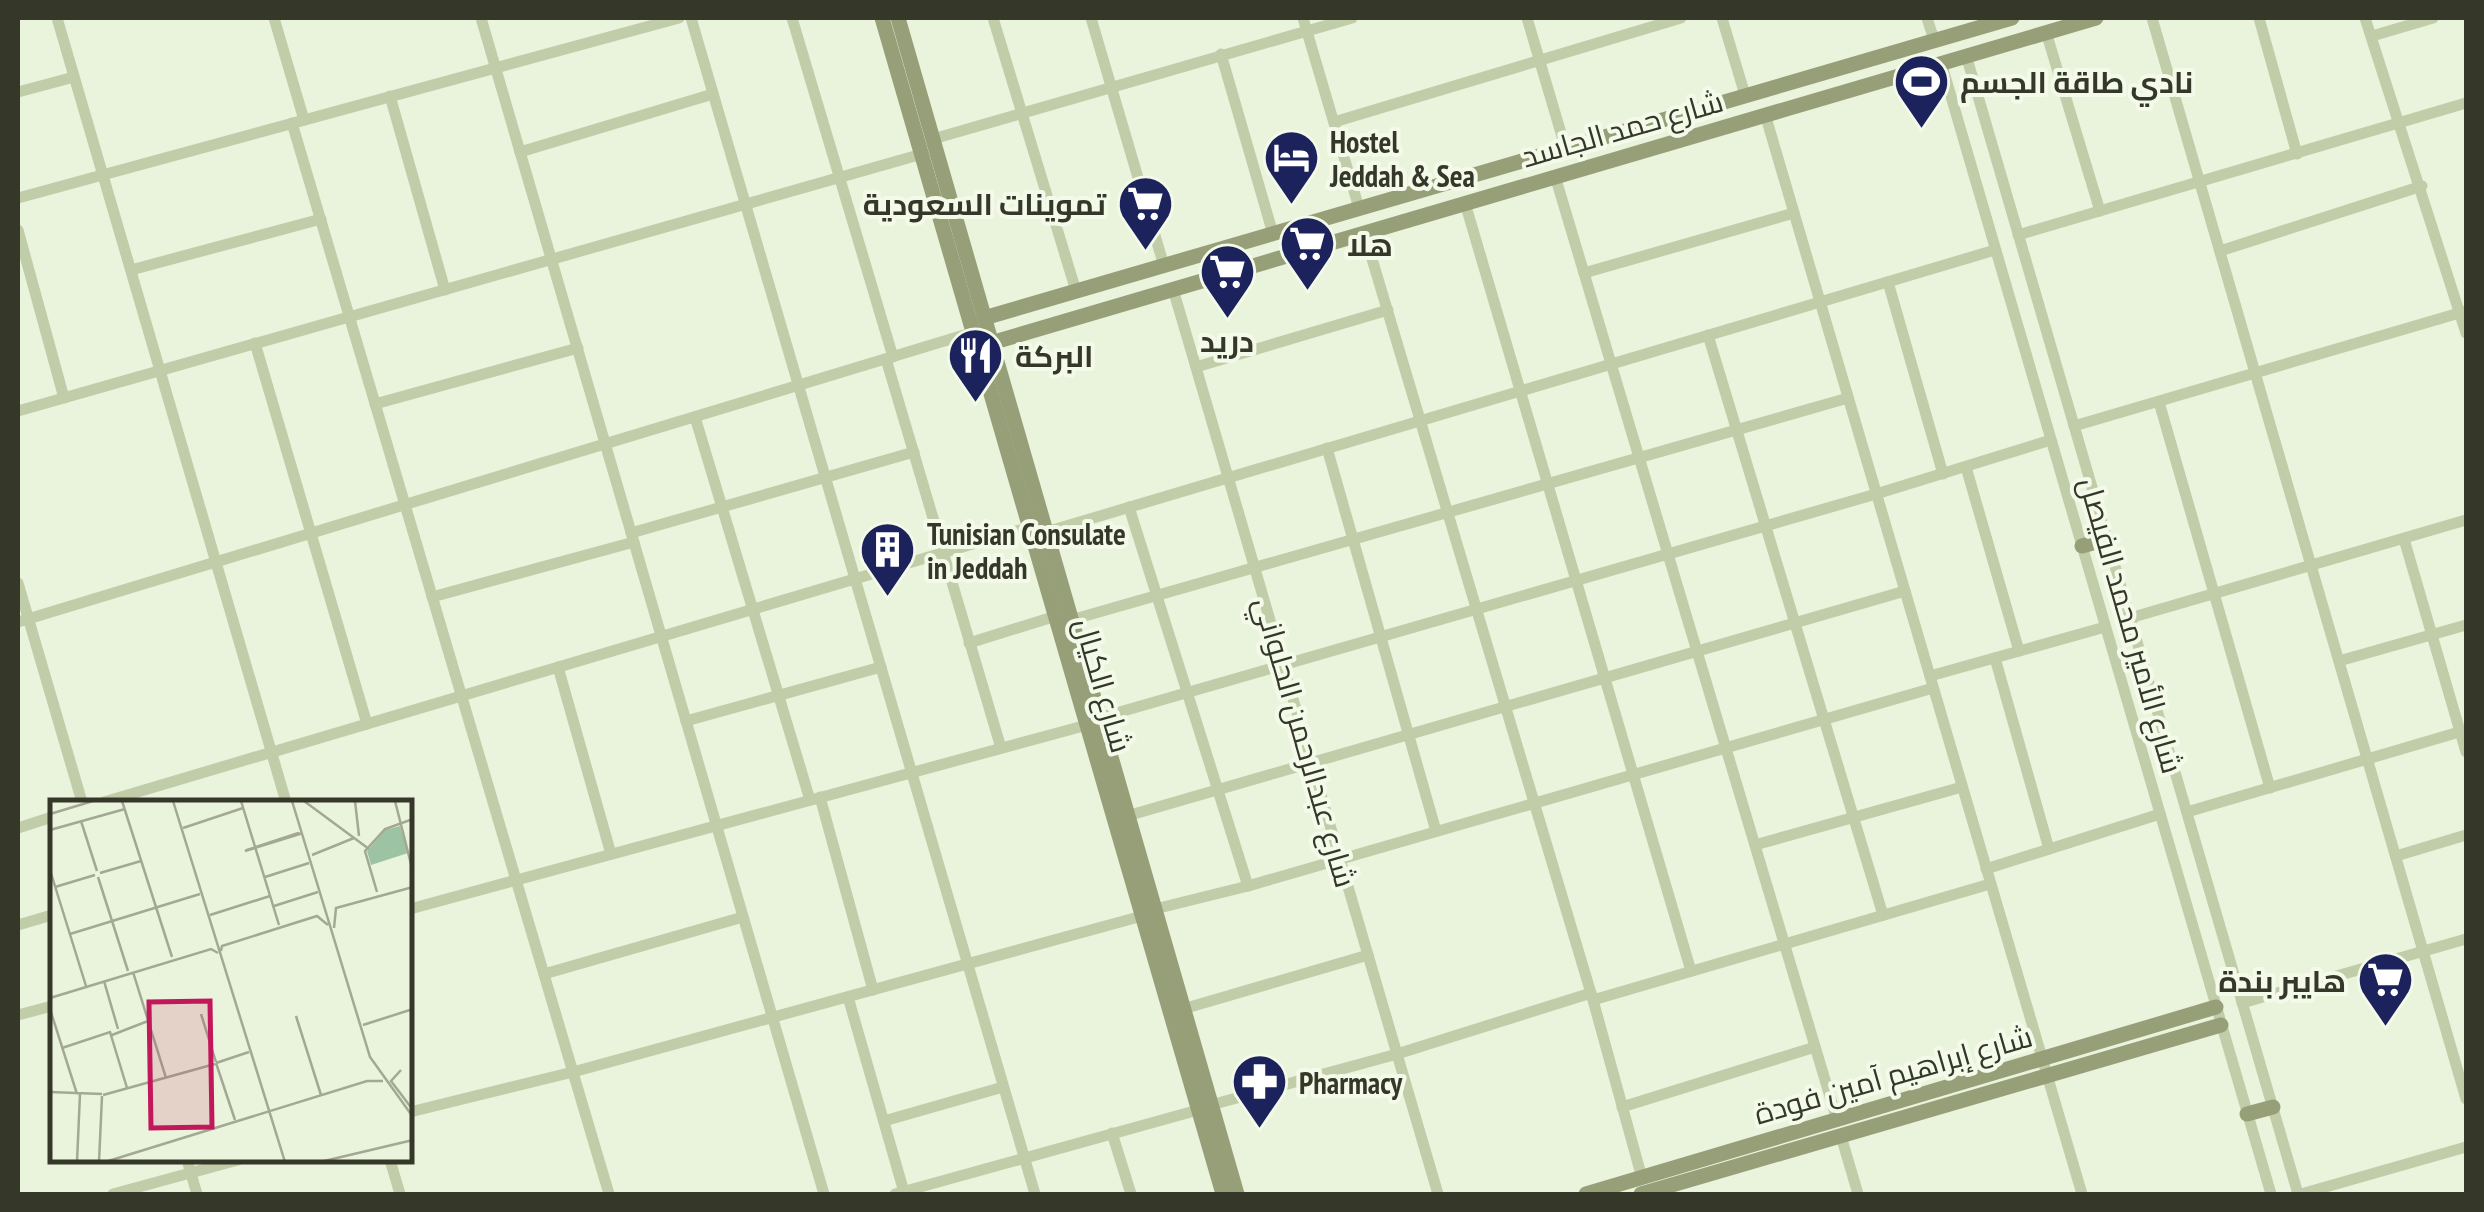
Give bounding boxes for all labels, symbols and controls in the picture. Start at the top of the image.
sports icon: نادي طاقة الجسم [1891,51,1951,130]
place label: نادي طاقة الجسم [1960,62,2193,107]
street label: شارع حمد الجاسد [1517,81,1728,177]
place label: Hostel Jeddah & Sea [1329,122,1475,195]
hotel icon: Hostel Jeddah & Sea [1261,128,1321,207]
supermarket icon: تموينات السعودية [1115,173,1175,252]
place label: تموينات السعودية [863,184,1107,223]
supermarket icon: هلا [1278,214,1338,293]
place label: هلا [1347,225,1393,264]
supermarket icon: دريد [1197,242,1257,321]
place label: دريد [1200,321,1254,360]
restaurant icon: البركة [946,325,1006,404]
place label: البركة [1015,336,1093,375]
street label: شارع الأمير محمد الفيصل [2069,472,2193,778]
place label: Tunisian Consulate in Jeddah [927,514,1126,587]
building icon: Tunisian Consulate in Jeddah [858,520,918,599]
street label: شارع عبدالرحمن الحلواني [1241,592,1366,893]
street label: شارع الكيال [1064,613,1142,757]
inset map [50,800,412,1162]
supermarket icon: هايبر بندة [2355,950,2415,1029]
place label: هايبر بندة [2219,961,2346,1000]
street label: شارع إبراهيم آمين فودة [1749,1016,2037,1134]
pharmacy icon: Pharmacy [1230,1052,1290,1131]
place label: Pharmacy [1299,1063,1403,1102]

